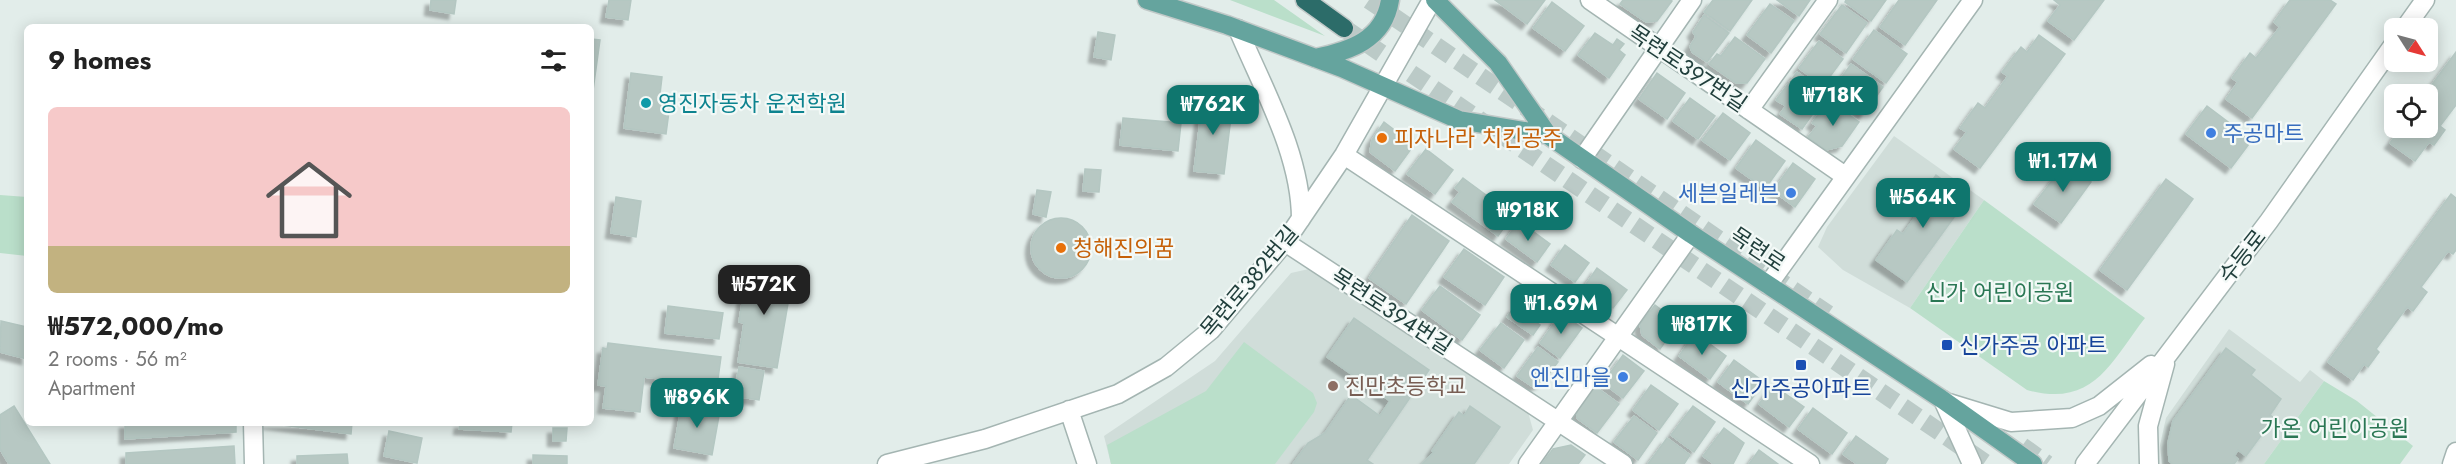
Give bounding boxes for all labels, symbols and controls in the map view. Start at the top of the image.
street label: 목련로397번길 [1622,16,1754,120]
north arrow [2384,18,2438,72]
map controls [2384,18,2438,138]
text: 9 homes [48,41,151,79]
icon: filters [537,44,570,77]
pin: ₩718K [1791,76,1875,127]
text: ₩718K [1803,81,1863,110]
button: locate [2384,84,2438,138]
pin: ₩762K [1171,85,1255,136]
place label: 영진자동차 운전학원 [658,87,847,119]
text: ₩762K [1181,90,1245,119]
marker: 영진자동차 운전학원 [639,96,653,110]
place label: 주공마트 [2223,117,2304,149]
place label: 피자나라 치킨공주 [1394,122,1563,154]
marker: 주공마트 [2204,126,2218,140]
marker: 피자나라 치킨공주 [1375,131,1389,145]
pin: ₩1.17M [2014,142,2112,193]
icon: home [255,146,363,254]
text: ₩1.17M [2029,147,2097,176]
place label: 세븐일레븐 [1678,177,1779,209]
pin: ₩564K [1881,178,1965,229]
text: ₩564K [1890,183,1956,212]
marker: 세븐일레븐 [1784,186,1798,200]
pin: ₩918K [1486,191,1570,242]
text: ₩918K [1497,196,1559,225]
street label: 목련로382번길 [1192,218,1306,344]
street label: 목련로 [1724,219,1792,279]
street label: 수등로 [2211,222,2273,290]
place label: 청해진의꿈 [1073,232,1174,264]
marker: 청해진의꿈 [1054,241,1068,255]
street label: 목련로394번길 [1325,260,1459,362]
pin: ₩572K [722,265,806,316]
text: ₩572K [732,270,796,299]
park label: 신가 어린이공원 [1926,276,2074,308]
pin: ₩1.69M [1512,284,1610,335]
text: ₩1.69M [1525,289,1598,318]
pin: ₩817K [1660,305,1744,356]
text: ₩572,000/mo [48,307,224,345]
text: ₩817K [1672,310,1732,339]
place label: 신가주공 아파트 [1959,329,2107,361]
marker: 신가주공 아파트 [1940,338,1954,352]
text: 2 rooms · 56 m² [48,345,187,374]
marker: 신가주공아파트 [1794,358,1808,372]
place label: 엔진마을 [1530,361,1611,393]
place label: 진만초등학교 [1345,370,1466,402]
marker: 엔진마을 [1616,370,1630,384]
place label: 신가주공아파트 [1730,372,1872,404]
text: Apartment [48,374,135,403]
pin: ₩896K [655,378,739,429]
marker: 진만초등학교 [1326,379,1340,393]
text: ₩896K [664,383,730,412]
park label: 가온 어린이공원 [2261,412,2409,444]

